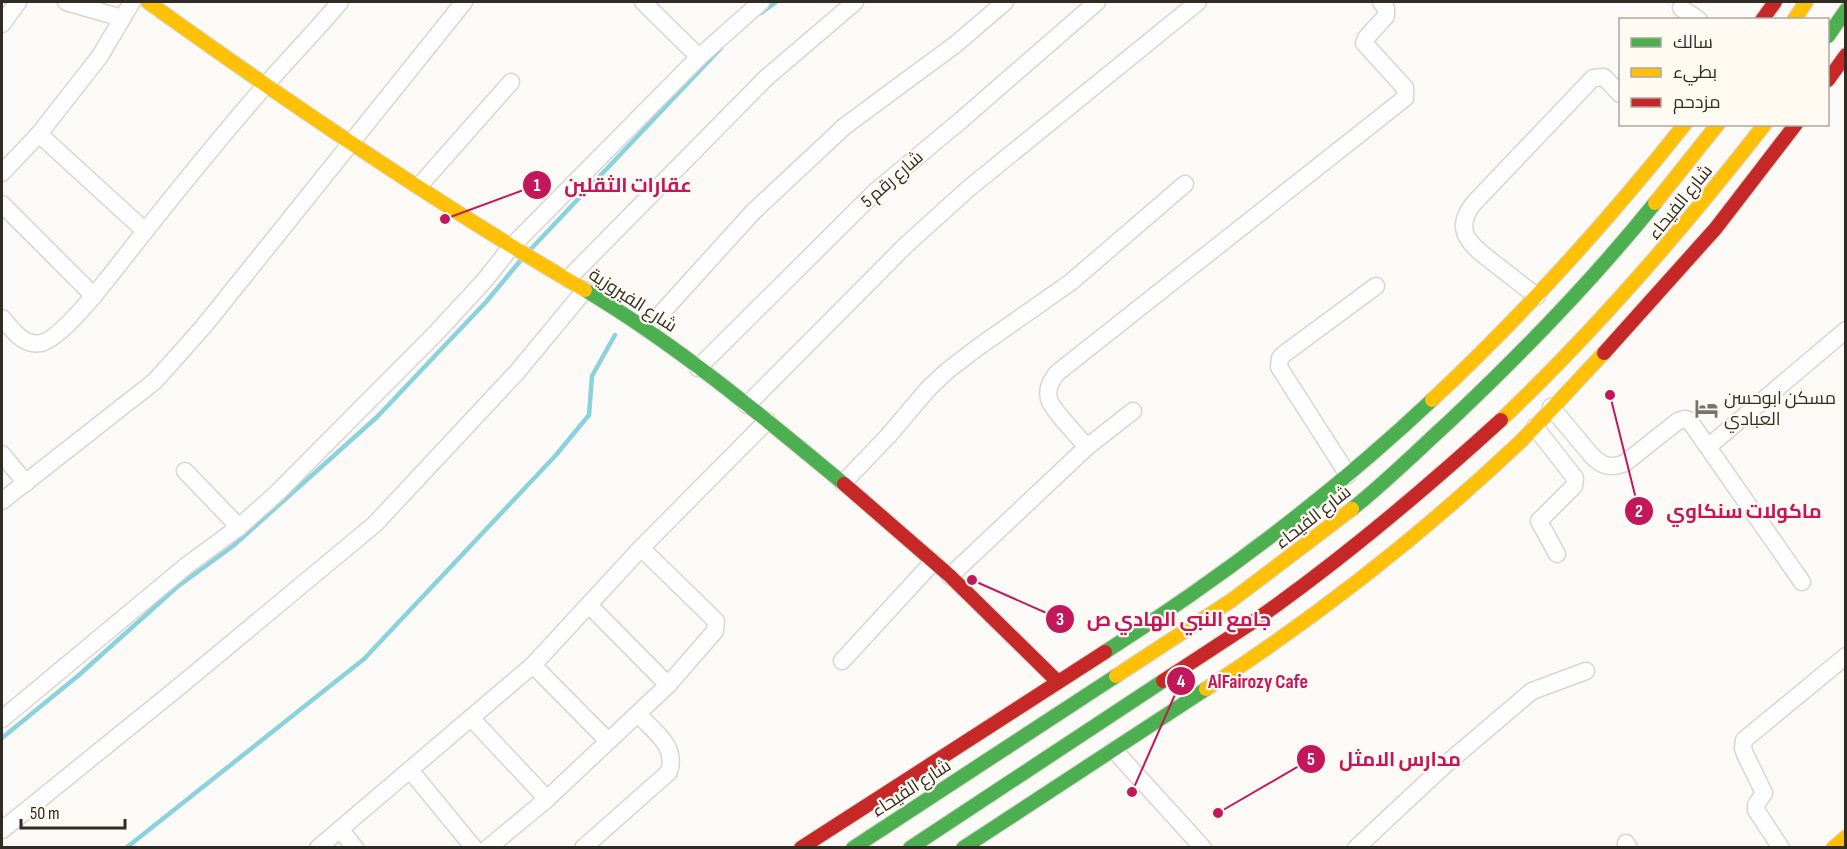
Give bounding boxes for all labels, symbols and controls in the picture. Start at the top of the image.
legend [1619,18,1829,126]
text: سالك [1673,32,1713,53]
text: بطيء [1673,62,1717,86]
text: مزدحم [1673,92,1721,114]
street label: شارع رقم 5 [857,147,928,213]
street label: شارع الفيحاء [1644,161,1718,245]
callout: عقارات الثقلين [522,166,704,204]
text: عقارات الثقلين [564,174,692,198]
text: 1 [533,175,541,196]
street label: شارع الفيروزية [584,264,681,338]
place label: مسكن ابوحسن العبادي [1724,388,1836,433]
hotel icon: مسكن ابوحسن العبادي [1693,395,1719,421]
street label: شارع الفيحاء [1271,481,1356,554]
callout: ماكولات سنكاوي [1624,492,1834,530]
text: ماكولات سنكاوي [1666,500,1822,527]
text: 2 [1635,501,1643,522]
callout: جامع النبي الهادي ص [1045,600,1283,638]
text: جامع النبي الهادي ص [1087,608,1271,636]
text: 3 [1056,609,1064,630]
callout: AlFairozy Cafe [1166,662,1320,700]
text: AlFairozy Cafe [1207,670,1308,694]
text: 4 [1177,671,1186,692]
callout: مدارس الامثل [1296,740,1473,778]
text: مدارس الامثل [1339,748,1461,772]
text: 5 [1307,749,1315,770]
street label: شارع الفيحاء [868,755,955,823]
scale bar [21,792,124,830]
text: 50 m [30,803,60,824]

